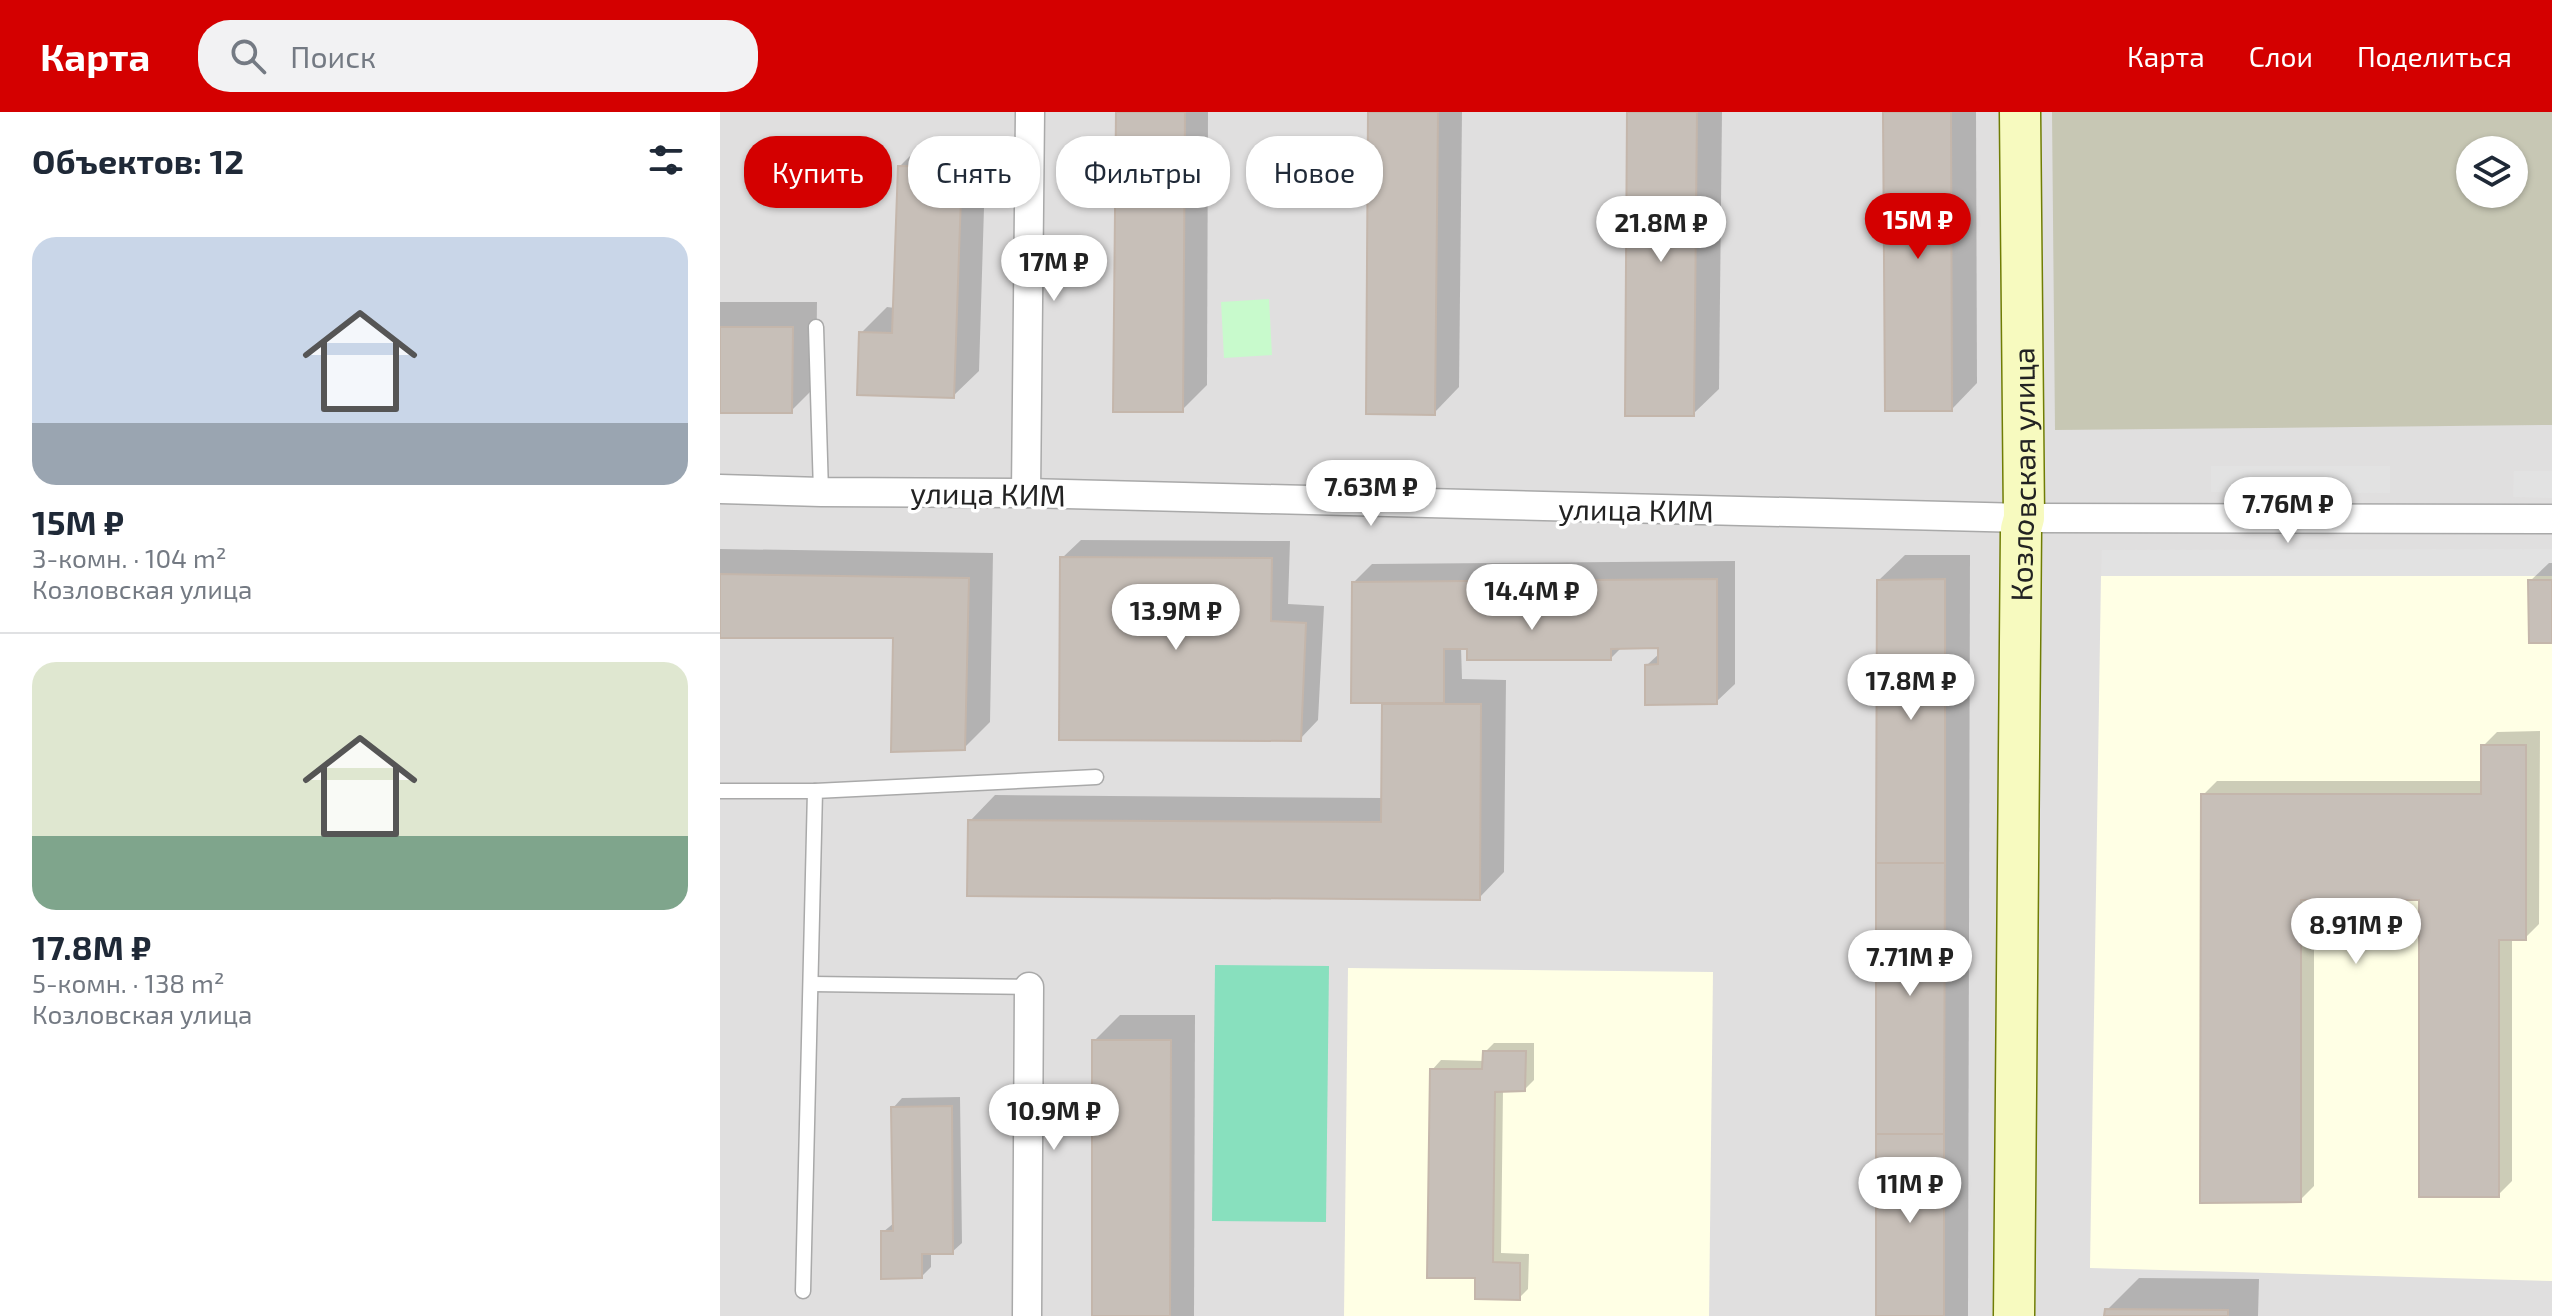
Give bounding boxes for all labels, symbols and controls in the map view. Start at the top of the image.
search box [198,20,758,92]
text: Карта [40,33,150,79]
icon: search [226,34,270,78]
text: Поиск [290,38,376,74]
text: Карта [2127,39,2205,73]
text: Слои [2249,39,2313,73]
text: Поделиться [2357,39,2512,73]
chip: Купить [744,136,892,208]
chip: Снять [908,136,1040,208]
chip: Фильтры [1056,136,1230,208]
chip: Новое [1246,136,1383,208]
map controls [2456,136,2528,208]
button: layers [2456,136,2528,208]
icon: filters [644,138,688,182]
text: Объектов: 12 [32,140,244,181]
pin: 15M ₽ [1862,193,1974,261]
pin: 21.8M ₽ [1587,196,1735,264]
text: 15M ₽ [1883,203,1953,234]
text: 21.8M ₽ [1614,206,1708,237]
pin: 17M ₽ [998,235,1110,303]
text: 17M ₽ [1019,245,1089,276]
icon: home [288,289,432,433]
street label: Козловская улица [2002,347,2042,601]
pin: 7.63M ₽ [1297,460,1445,528]
text: 7.63M ₽ [1324,470,1418,501]
street label: улица КИМ [910,474,1066,513]
pin: 7.76M ₽ [2214,477,2362,545]
text: 7.76M ₽ [2242,487,2334,518]
street label: улица КИМ [1558,490,1714,529]
text: 15M ₽ [32,501,124,542]
text: 3-комн. · 104 m² [32,542,226,573]
pin: 14.4M ₽ [1458,564,1606,632]
text: Козловская улица [32,573,252,604]
text: 14.4M ₽ [1484,574,1580,605]
pin: 13.9M ₽ [1102,584,1250,652]
text: 13.9M ₽ [1130,594,1222,625]
pin: 17.8M ₽ [1837,654,1985,722]
text: 17.8M ₽ [1865,664,1957,695]
icon: home [288,714,432,858]
pin: 8.91M ₽ [2282,898,2430,966]
text: 8.91M ₽ [2309,908,2403,939]
text: 17.8M ₽ [32,926,151,967]
pin: 7.71M ₽ [1836,930,1984,998]
text: 7.71M ₽ [1866,940,1954,971]
text: 5-комн. · 138 m² [32,967,224,998]
text: Козловская улица [32,998,252,1029]
pin: 10.9M ₽ [980,1084,1128,1152]
text: 10.9M ₽ [1007,1094,1101,1125]
pin: 11M ₽ [1854,1157,1966,1225]
text: 11M ₽ [1876,1167,1944,1198]

